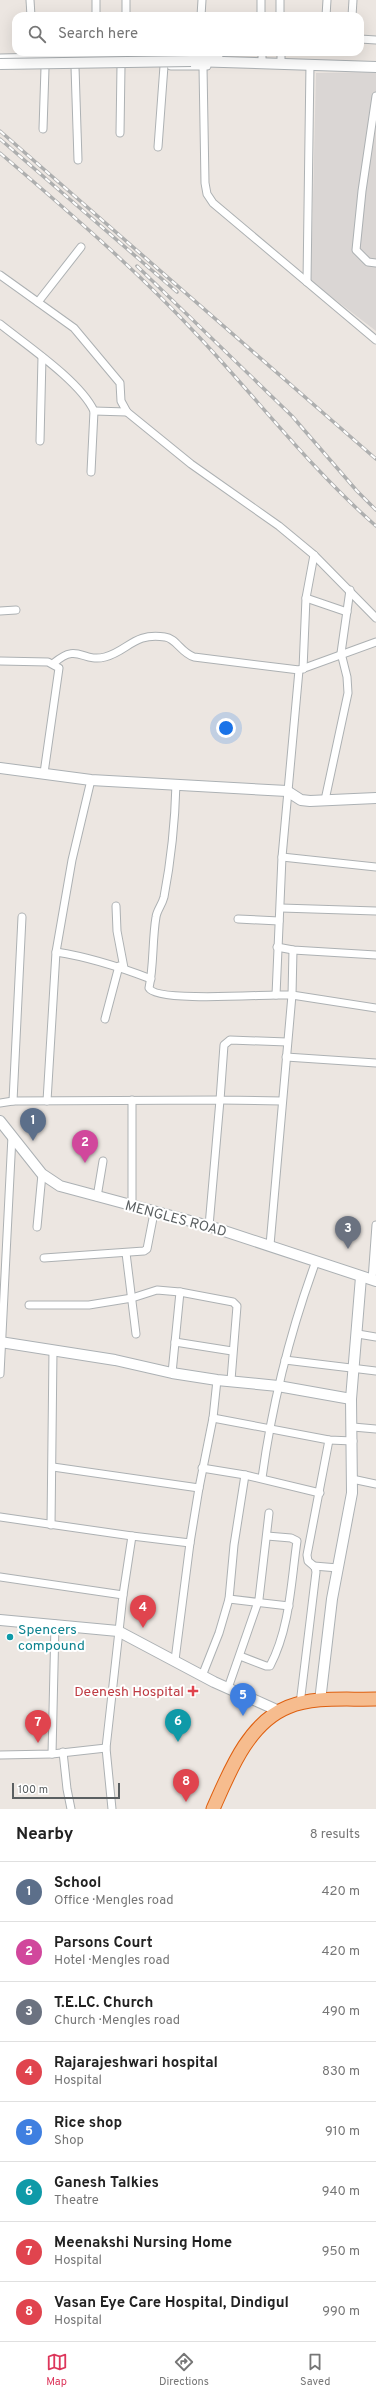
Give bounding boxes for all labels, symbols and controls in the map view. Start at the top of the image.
search box [12,12,364,56]
icon: search [26,23,48,45]
text: Search here [58,25,138,44]
your location [216,718,236,738]
pin: 1 [20,1108,46,1141]
pin: 2 [72,1130,98,1163]
street label: MENGLES ROAD [123,1198,228,1241]
pin: 3 [335,1216,361,1249]
pin: 4 [130,1595,156,1628]
place label: Spencers compound [18,1622,85,1655]
marker: Spencers compound [5,1632,15,1642]
pin: 5 [230,1683,256,1716]
place label: Deenesh Hospital [74,1684,184,1701]
marker: Deenesh Hospital [187,1685,199,1697]
pin: 6 [165,1709,191,1742]
pin: 7 [25,1710,51,1743]
pin: 8 [173,1769,199,1802]
scale bar [12,1781,120,1800]
text: 100 m [18,1783,48,1797]
text: Nearby [16,1824,73,1846]
text: 8 results [310,1827,360,1843]
text: School [54,1874,101,1893]
text: 1 [26,1884,32,1900]
text: 420 m [322,1884,360,1900]
text: Office · Mengles road [54,1893,174,1909]
text: Parsons Court [54,1934,153,1953]
text: 2 [25,1944,33,1960]
text: 420 m [322,1944,360,1960]
text: Hotel · Mengles road [54,1953,170,1969]
text: T.E.LC. Church [54,1994,153,2013]
text: 3 [25,2004,33,2020]
text: 490 m [322,2004,360,2020]
text: Church · Mengles road [54,2013,180,2029]
text: Rajarajeshwari hospital [54,2054,218,2073]
text: 4 [25,2064,33,2080]
text: 830 m [322,2064,360,2080]
text: Hospital [54,2073,102,2089]
text: Rice shop [54,2114,122,2133]
text: 5 [25,2124,33,2140]
text: 910 m [325,2124,360,2140]
text: Shop [54,2133,84,2149]
text: Ganesh Talkies [54,2174,159,2193]
text: 6 [25,2184,33,2200]
text: 940 m [322,2184,360,2200]
text: Theatre [54,2193,99,2209]
text: Meenakshi Nursing Home [54,2234,232,2253]
text: 7 [26,2244,32,2260]
text: 950 m [322,2244,360,2260]
text: Hospital [54,2253,102,2269]
text: Vasan Eye Care Hospital, Dindigul [54,2294,289,2313]
text: 8 [25,2304,33,2320]
text: 990 m [322,2304,360,2320]
text: Hospital [54,2313,102,2329]
tab: Map [46,2351,68,2389]
tab: Directions [159,2351,209,2389]
tab: Saved [300,2351,330,2389]

